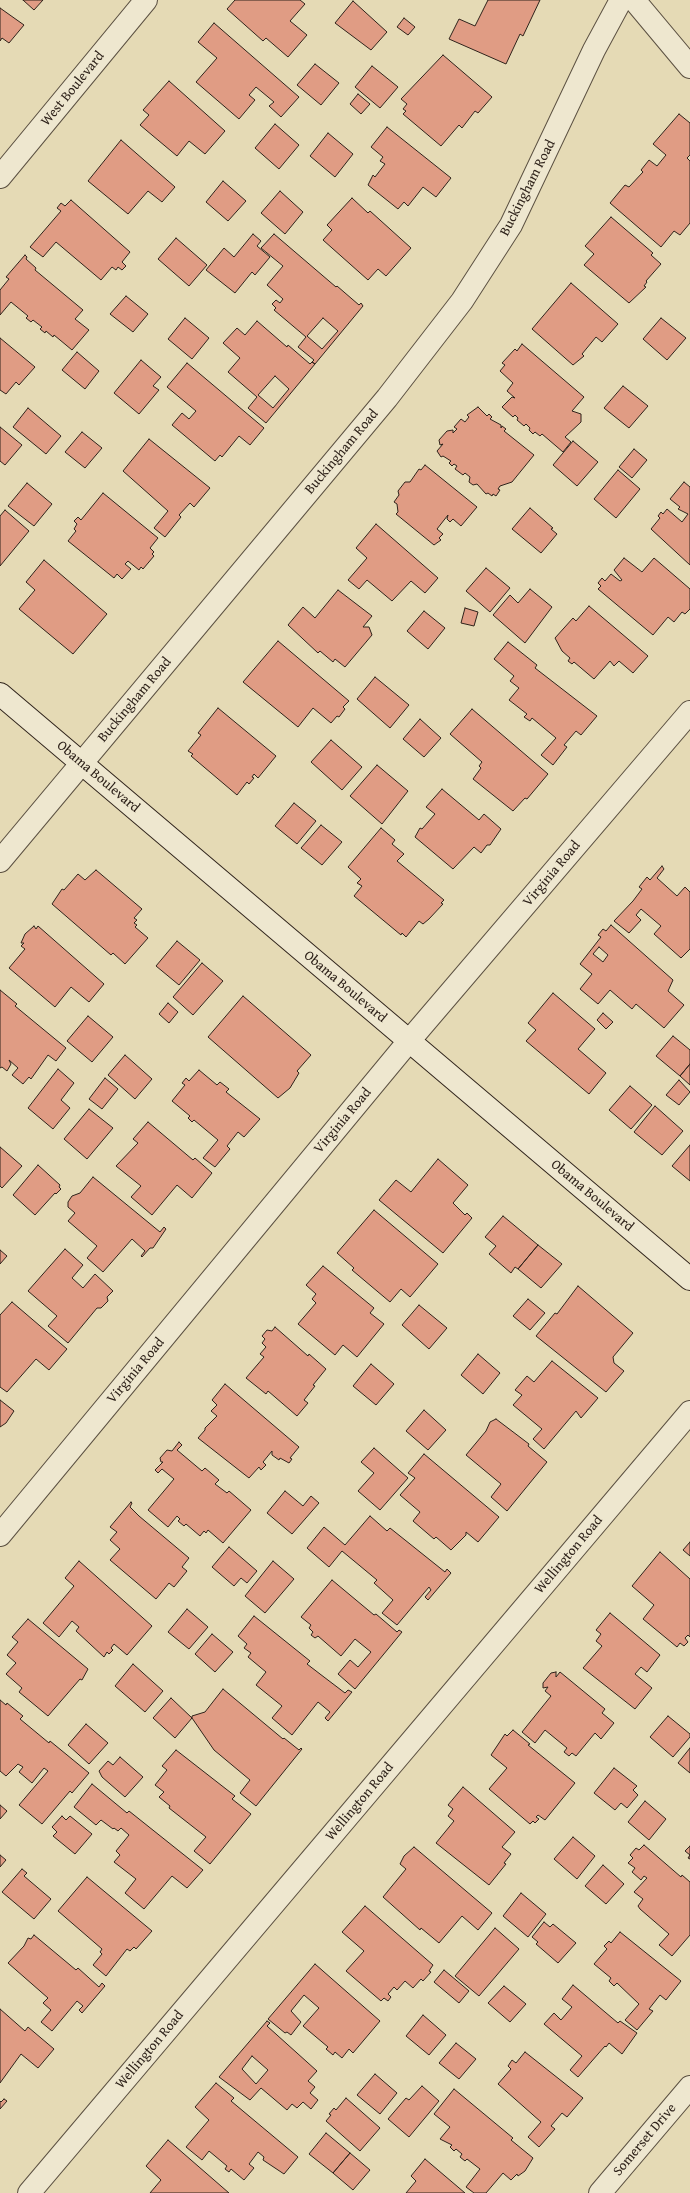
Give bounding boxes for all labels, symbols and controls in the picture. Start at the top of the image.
street label: West Boulevard [38,48,108,130]
street label: Buckingham Road [497,137,559,239]
street label: Buckingham Road [302,406,382,498]
street label: Buckingham Road [95,654,175,746]
street label: Obama Boulevard [53,737,143,817]
street label: Virginia Road [520,838,584,910]
street label: Obama Boulevard [300,947,390,1027]
street label: Virginia Road [311,1085,375,1157]
street label: Obama Boulevard [547,1156,637,1236]
street label: Virginia Road [104,1335,168,1407]
street label: Wellington Road [531,1512,607,1598]
street label: Wellington Road [322,1759,398,1845]
street label: Wellington Road [112,2007,188,2093]
street label: Somerset Drive [610,2100,680,2180]

